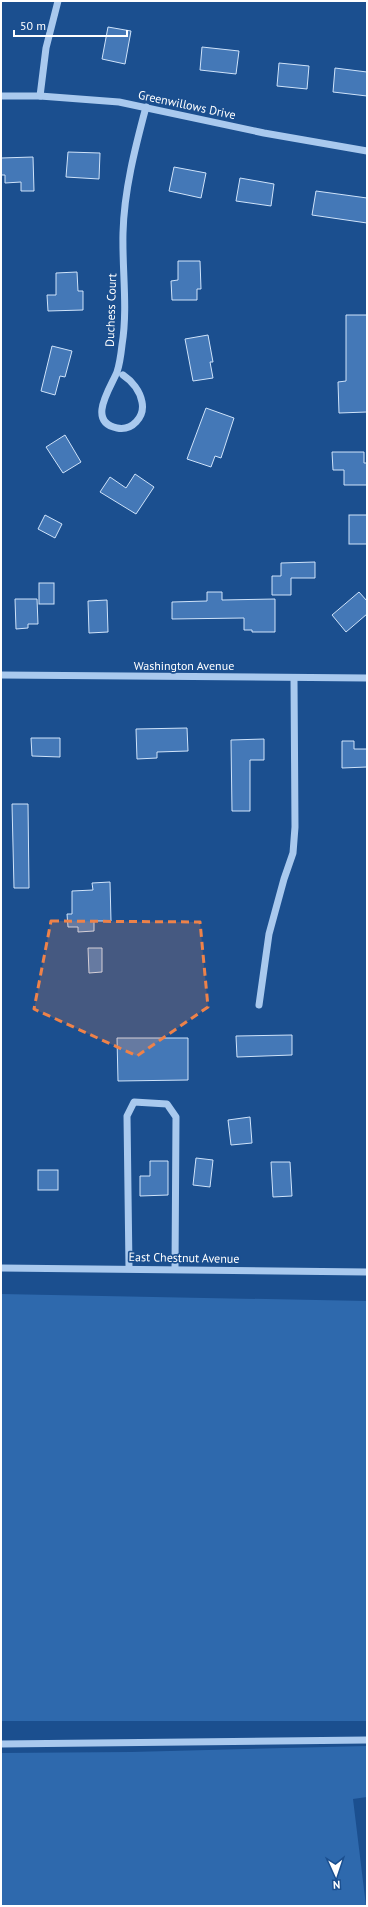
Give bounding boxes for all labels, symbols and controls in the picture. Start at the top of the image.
scale bar [14,12,127,38]
text: 50 m [20,18,46,33]
street label: Greenwillows Drive [137,87,237,122]
street label: Duchess Court [102,273,119,347]
street label: Washington Avenue [134,658,234,673]
street label: East Chestnut Avenue [129,1249,240,1266]
north arrow [316,1855,356,1895]
text: N [333,1878,341,1892]

